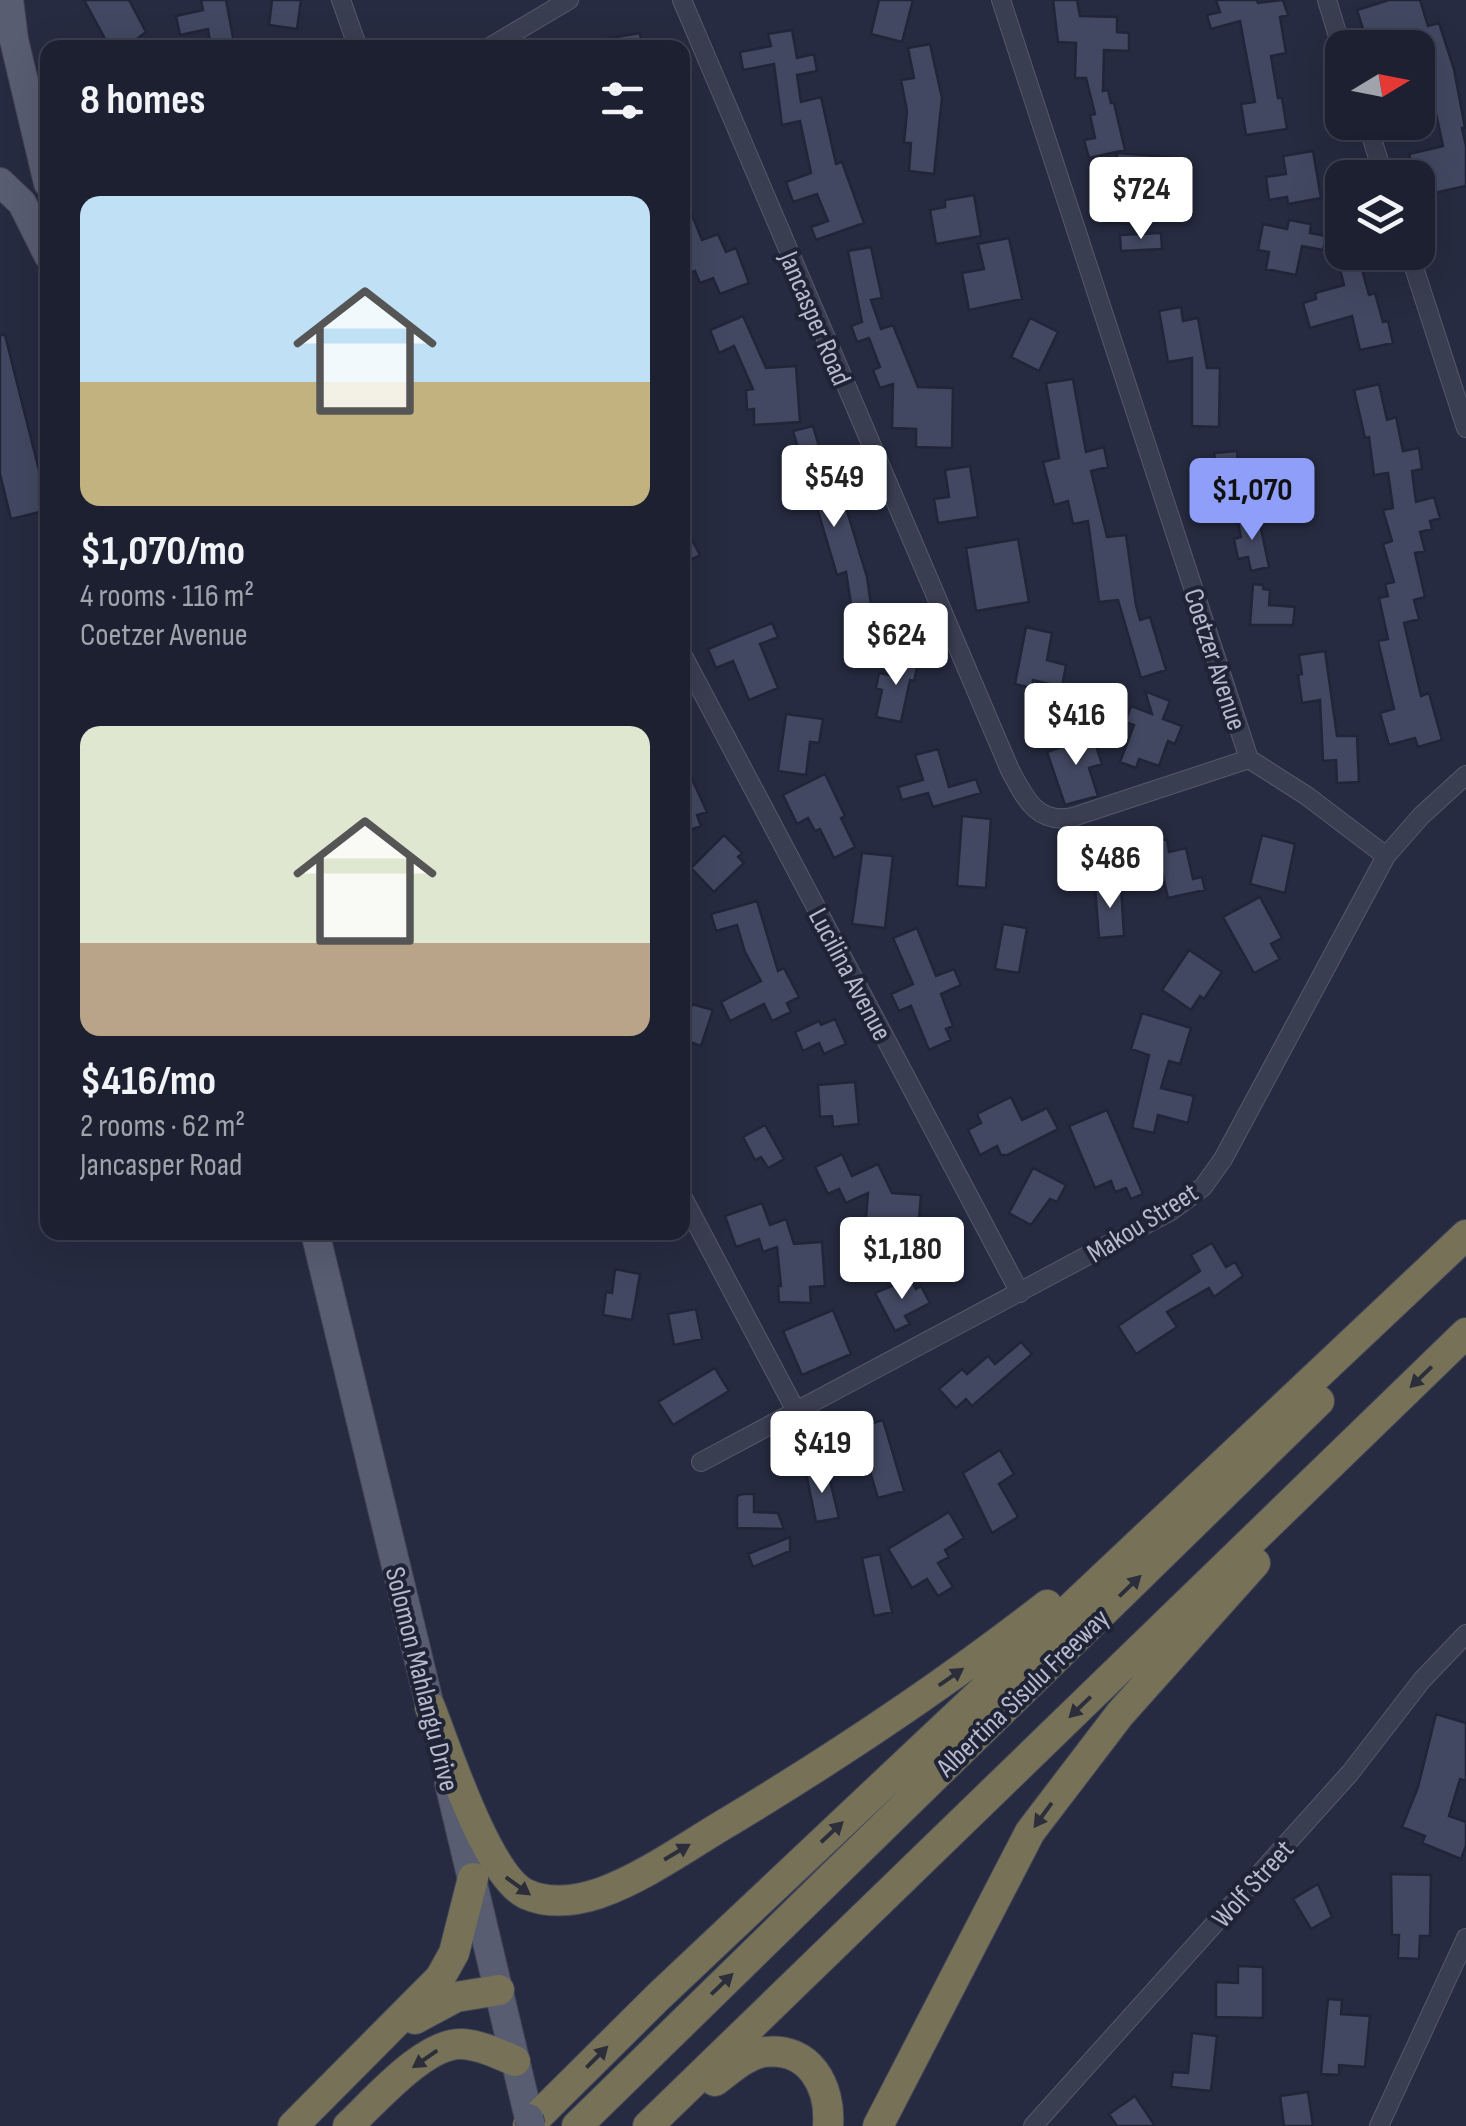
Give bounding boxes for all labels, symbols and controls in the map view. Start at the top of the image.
north arrow [1325,30,1435,140]
map controls [1325,30,1435,270]
icon: filters [595,73,650,128]
text: 8 homes [80,75,205,126]
pin: $724 [1082,157,1200,242]
button: layers [1325,160,1435,270]
text: $724 [1111,170,1171,209]
street label: Jancasper Road [771,246,858,390]
icon: home [275,261,455,441]
pin: $549 [775,445,893,530]
text: $549 [804,458,864,497]
pin: $1,070 [1171,458,1333,543]
text: $1,070 [1211,471,1293,510]
text: $1,070/mo [80,526,245,577]
text: 4 rooms · 116 m² [80,577,254,616]
street label: Coetzer Avenue [1176,585,1253,734]
pin: $624 [837,603,955,688]
text: Coetzer Avenue [80,616,248,655]
text: $624 [866,616,926,655]
pin: $416 [1017,683,1135,768]
text: $416 [1047,696,1105,735]
icon: home [275,791,455,971]
pin: $486 [1051,826,1169,911]
text: $486 [1079,839,1141,878]
street label: Lucilina Avenue [801,903,898,1047]
text: $416/mo [80,1056,216,1107]
text: 2 rooms · 62 m² [80,1107,245,1146]
text: Jancasper Road [80,1146,242,1185]
street label: Makou Street [1081,1176,1204,1270]
pin: $1,180 [821,1217,983,1302]
text: $1,180 [862,1230,942,1269]
one-way arrow [1410,1365,1434,1388]
pin: $419 [763,1411,881,1496]
text: $419 [792,1424,852,1463]
street label: Solomon Mahlangu Drive [378,1564,465,1795]
one-way arrow [1117,1575,1141,1598]
street label: Albertina Sisulu Freeway [929,1602,1116,1785]
one-way arrow [938,1668,964,1687]
one-way arrow [1069,1695,1093,1718]
one-way arrow [1033,1802,1053,1828]
one-way arrow [820,1821,844,1844]
street label: Wolf Street [1205,1833,1301,1935]
one-way arrow [663,1844,691,1861]
one-way arrow [505,1875,532,1896]
one-way arrow [710,1973,734,1997]
one-way arrow [585,2046,609,2070]
one-way arrow [412,2049,438,2068]

